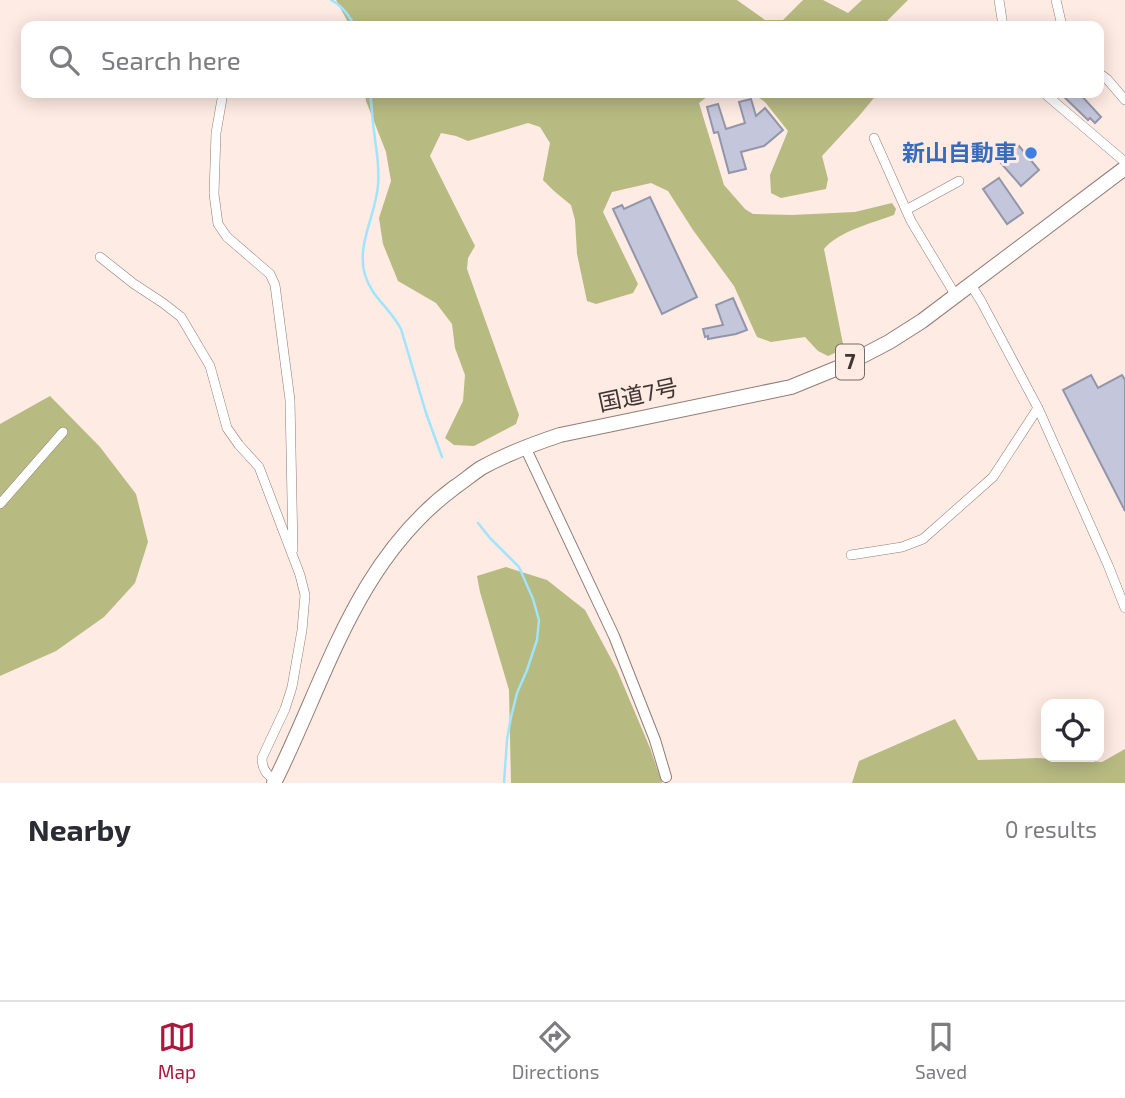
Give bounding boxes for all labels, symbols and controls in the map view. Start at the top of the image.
search box [21,21,1104,98]
icon: search [45,41,83,79]
text: Search here [101,44,241,75]
place label: 新山自動車 [902,138,1017,166]
marker: 新山自動車 [1023,145,1039,161]
road number: 7 [836,344,864,380]
street label: 国道7号 [595,372,680,416]
map controls [1041,699,1104,762]
button: locate [1041,699,1104,762]
text: Nearby [28,811,131,847]
text: 0 results [1005,815,1097,843]
tab: Map [158,1018,196,1083]
tab: Directions [512,1018,599,1083]
tab: Saved [915,1018,967,1083]

